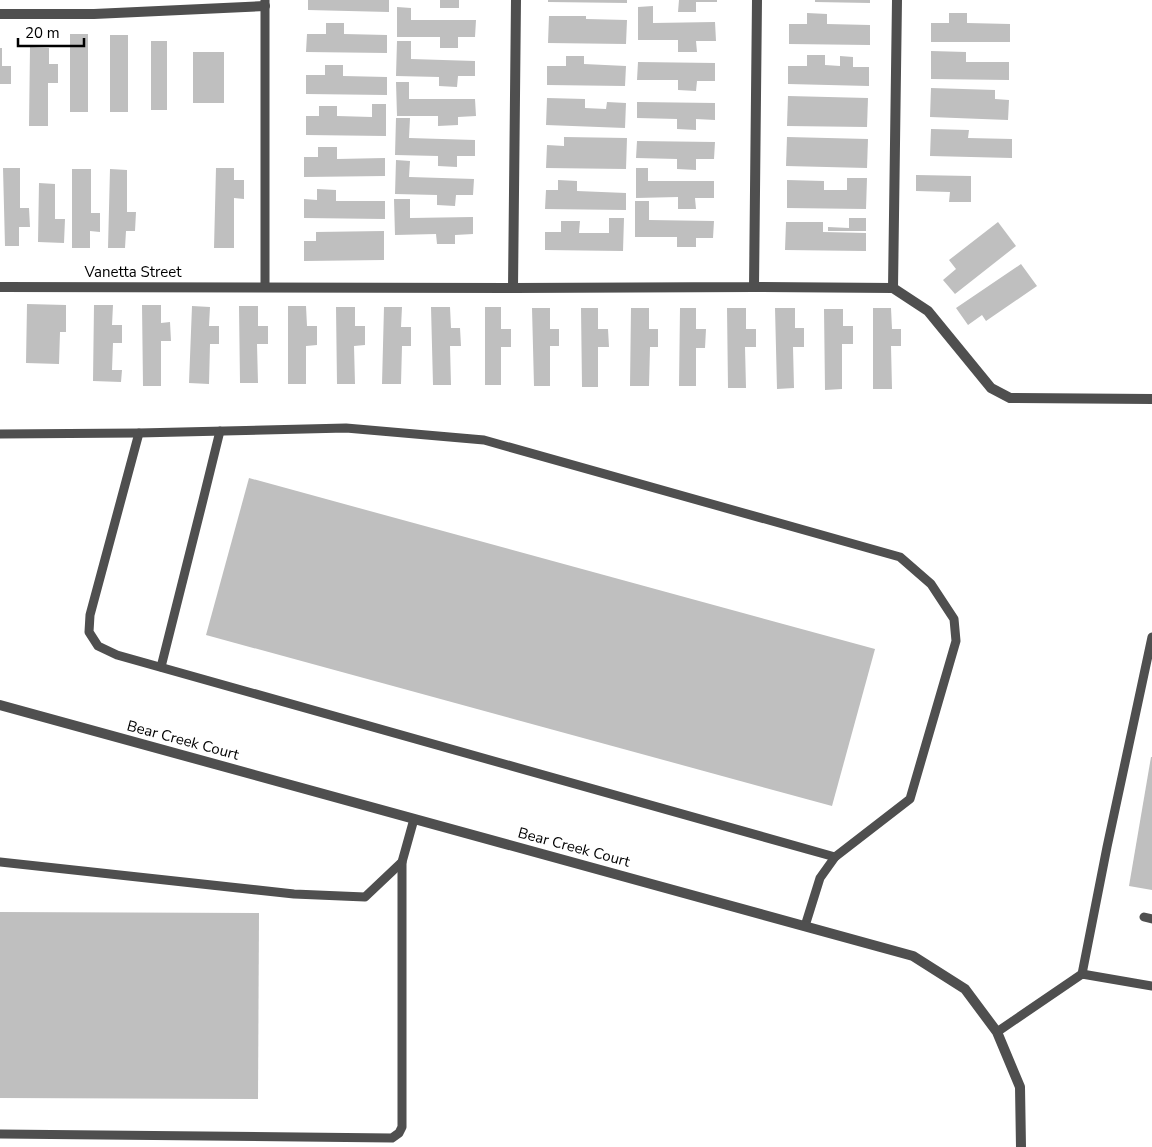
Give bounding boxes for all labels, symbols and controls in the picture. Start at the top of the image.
scale bar [18,15,84,47]
text: 20 m [25,23,60,43]
street label: Vanetta Street [84,262,182,282]
street label: Bear Creek Court [125,715,242,765]
street label: Bear Creek Court [516,822,633,872]

